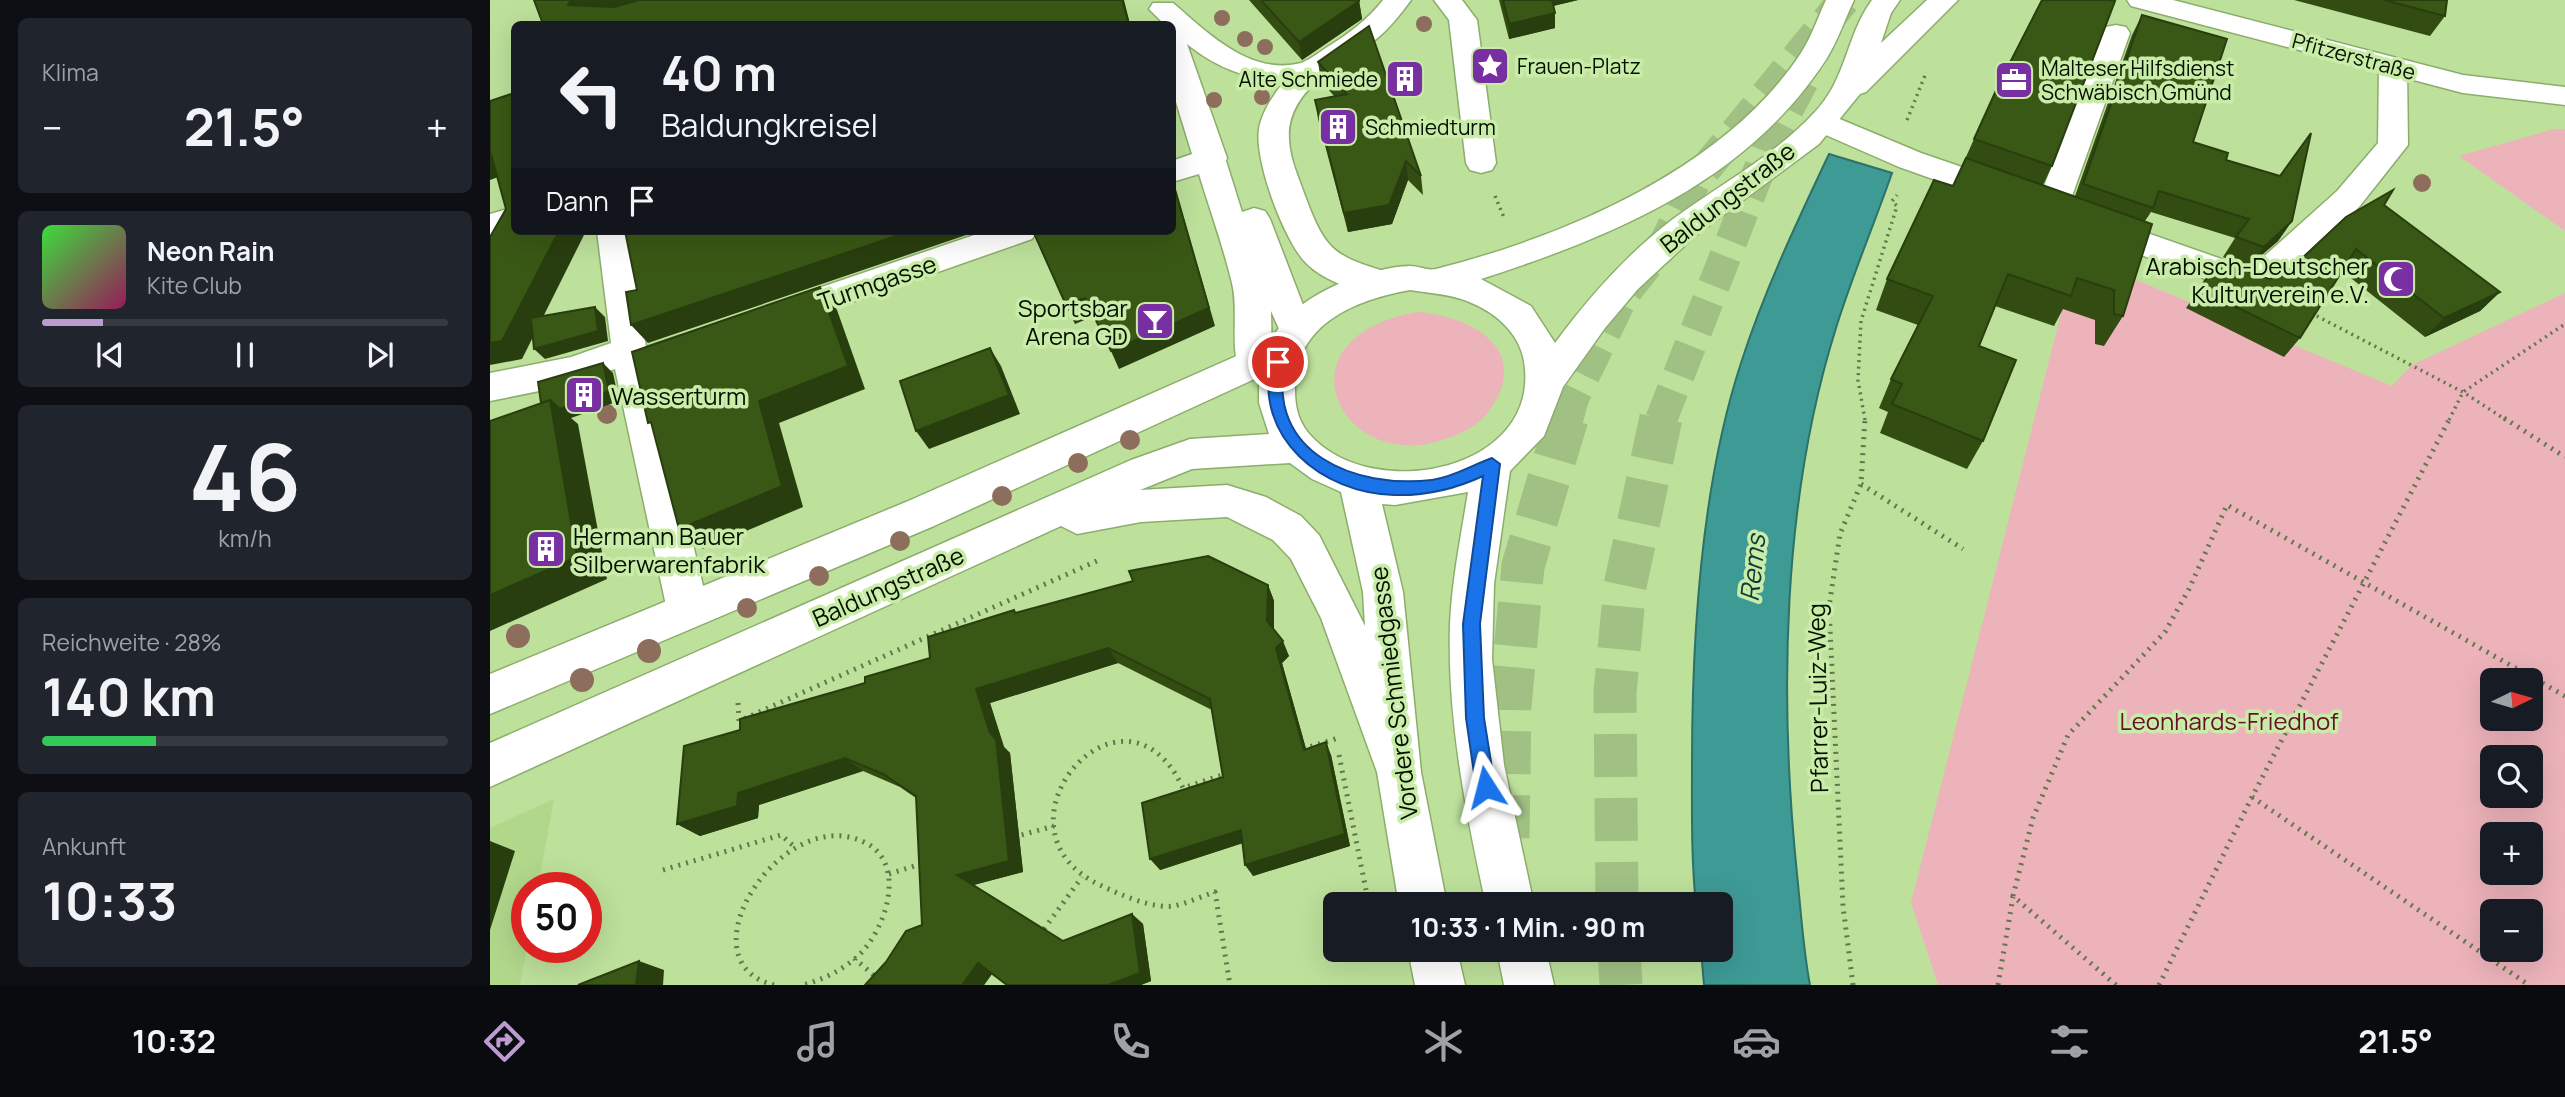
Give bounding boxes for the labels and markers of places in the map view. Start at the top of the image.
place icon: Frauen-Platz [1469,45,1511,87]
place label: Frauen-Platz [1517,52,1641,80]
place label: Malteser Hilfsdienst Schwäbisch Gmünd [2041,54,2234,106]
building icon: Alte Schmiede [1384,58,1426,100]
office icon: Malteser Hilfsdienst Schwäbisch Gmünd [1993,59,2035,101]
place label: Alte Schmiede [1239,65,1378,93]
building icon: Schmiedturm [1317,106,1359,148]
place label: Schmiedturm [1365,113,1496,141]
place label: Arabisch-Deutscher Kulturverein e.V. [2145,249,2369,310]
mosque icon: Arabisch-Deutscher Kulturverein e.V. [2375,258,2417,300]
place label: Sportsbar Arena GD [1018,291,1128,352]
bar icon: Sportsbar Arena GD [1134,300,1176,342]
pin [1248,332,1308,392]
building icon: Wasserturm [563,374,605,416]
place label: Wasserturm [611,379,746,412]
place label: Hermann Bauer Silberwarenfabrik [573,519,766,580]
building icon: Hermann Bauer Silberwarenfabrik [525,528,567,570]

